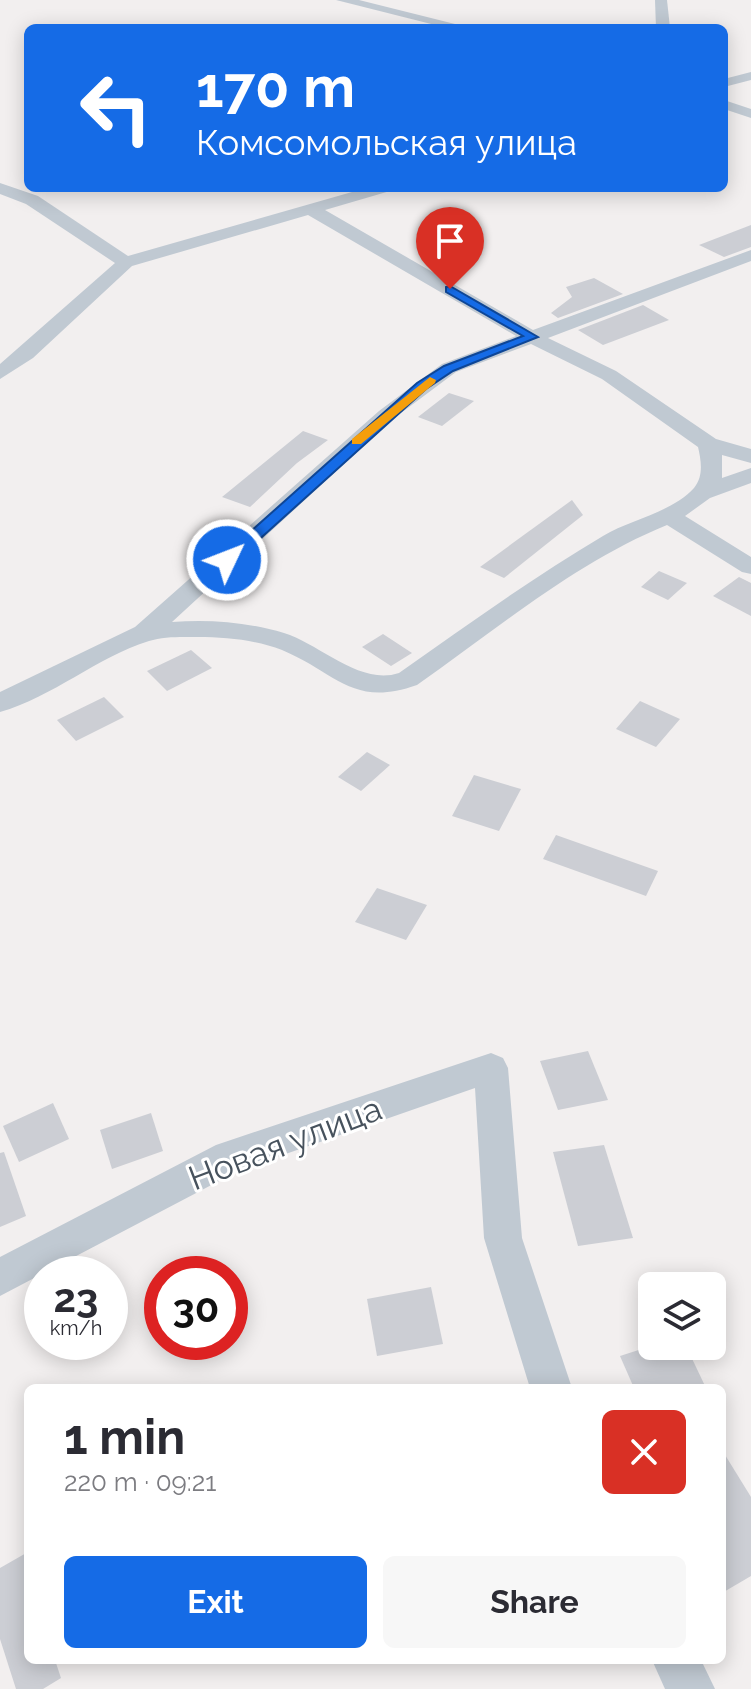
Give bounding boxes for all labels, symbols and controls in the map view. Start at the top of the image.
text: 170 m [196,54,355,120]
icon: left [64,56,168,160]
text: Комсомольская улица [196,121,577,163]
pin [416,207,484,289]
icon: arrive [428,219,472,263]
position arrow [185,518,269,602]
street label: Новая улица [183,1088,387,1198]
speed limit sign: 30 [144,1256,248,1360]
map controls [638,1272,726,1360]
button: layers [638,1272,726,1360]
text: 23 [54,1274,98,1321]
text: km/h [50,1316,102,1340]
text: 1 min [64,1409,185,1465]
button: close [602,1410,686,1494]
text: 220 m · 09:21 [64,1467,216,1497]
button: Exit [64,1556,367,1648]
button: Share [383,1556,686,1648]

